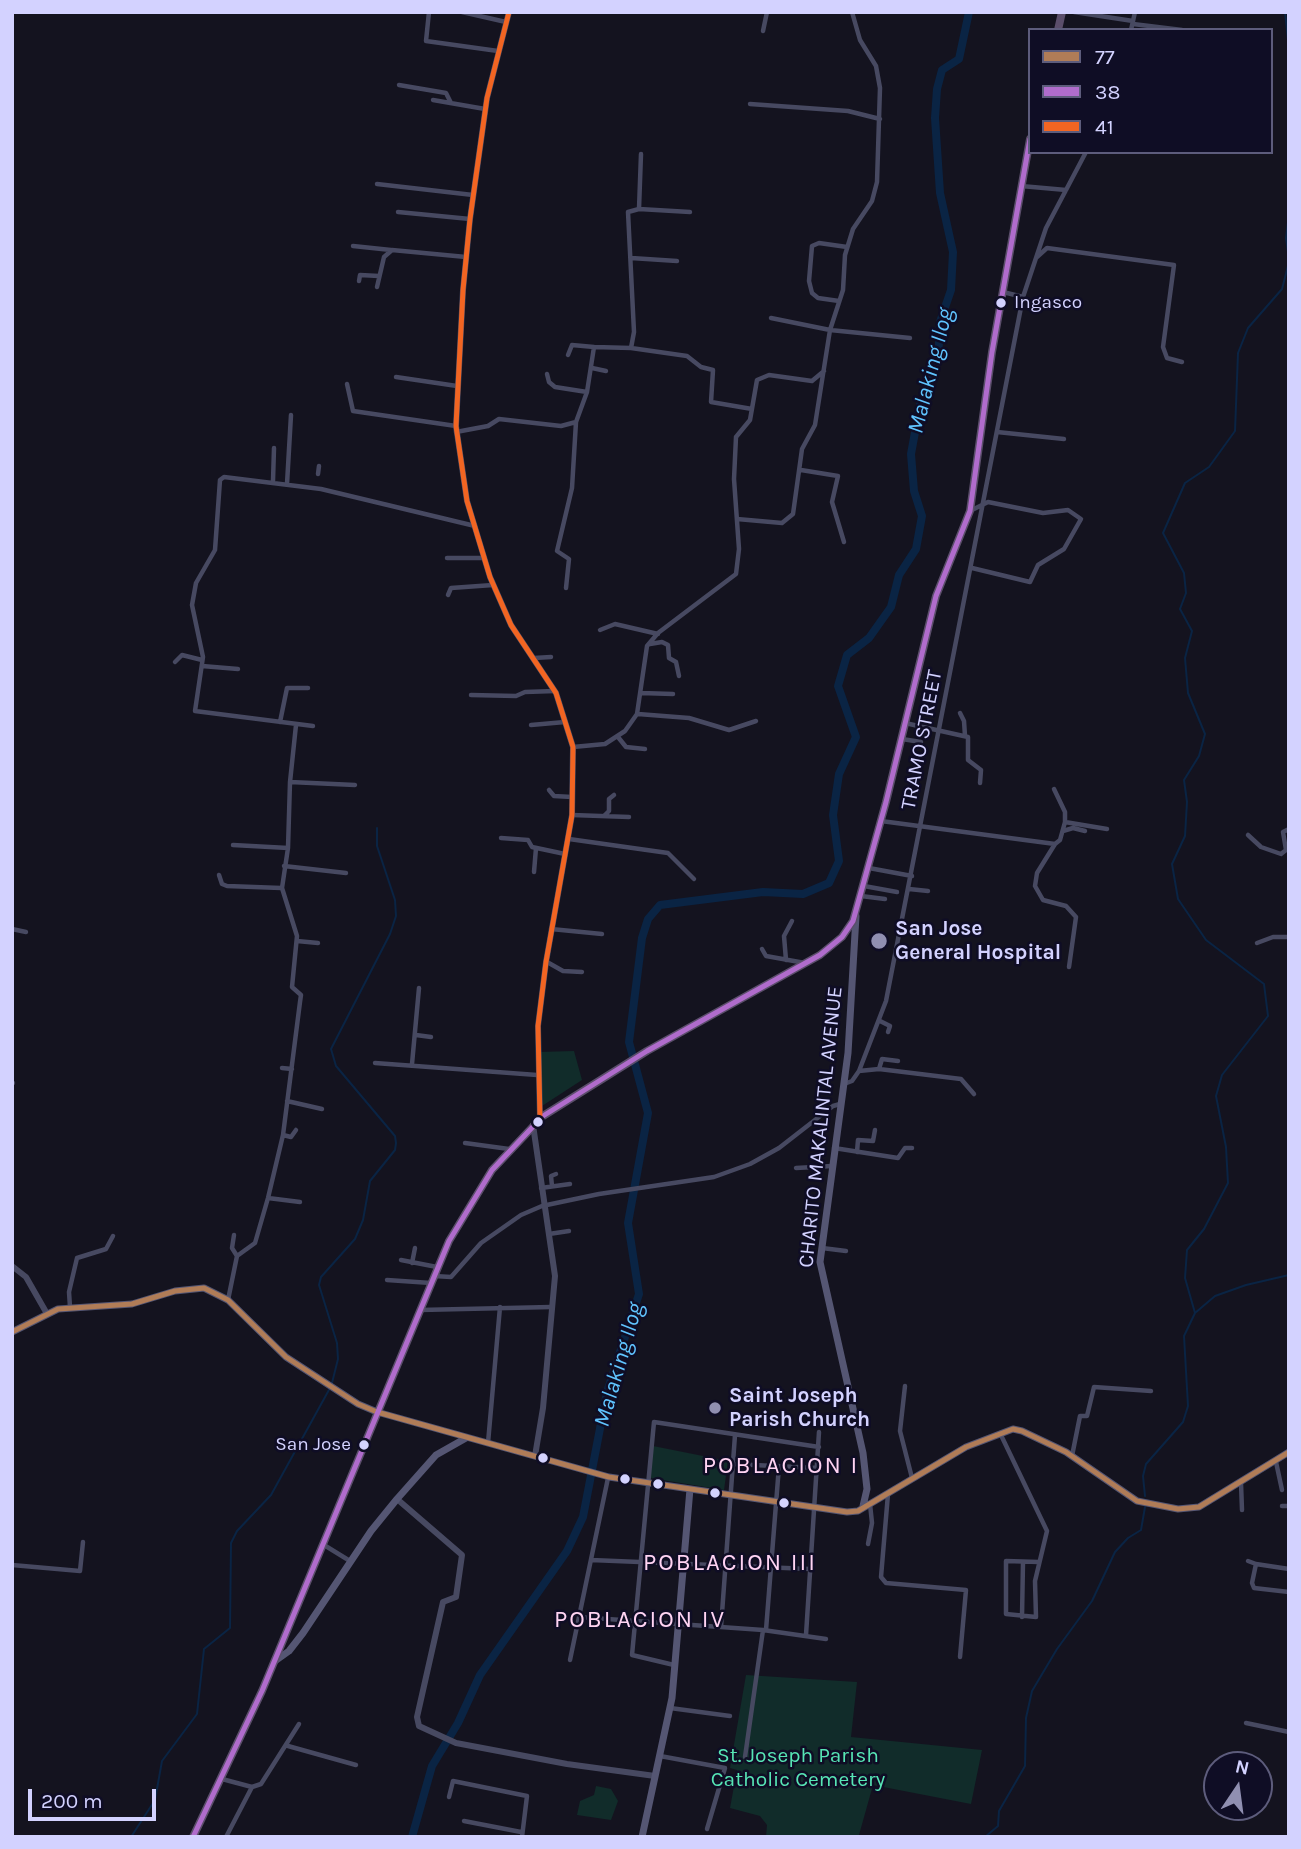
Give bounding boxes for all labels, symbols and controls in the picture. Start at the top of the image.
legend [1028,28,1273,154]
text: 77 [1095,45,1115,69]
text: 38 [1095,80,1120,104]
text: 41 [1095,115,1114,139]
place label: Ingasco [1014,292,1082,314]
marker: Ingasco [994,296,1008,310]
water label: Malaking Ilog [902,306,960,436]
street label: TRAMO STREET [896,668,948,812]
place label: San Jose General Hospital [895,916,1061,966]
marker: San Jose General Hospital [869,931,889,951]
street label: CHARITO MAKALINTAL AVENUE [794,985,848,1269]
unlabelled marker [531,1115,545,1129]
water label: Malaking Ilog [588,1300,650,1430]
place label: Saint Joseph Parish Church [729,1383,870,1433]
marker: Saint Joseph Parish Church [707,1400,723,1416]
place label: San Jose [275,1434,351,1456]
marker: San Jose [357,1438,371,1452]
unlabelled marker [536,1451,550,1465]
district label: POBLACION I [704,1452,858,1480]
unlabelled marker [618,1472,632,1486]
unlabelled marker [651,1477,665,1491]
unlabelled marker [708,1486,722,1500]
unlabelled marker [777,1496,791,1510]
district label: POBLACION III [645,1549,815,1577]
district label: POBLACION IV [556,1606,724,1634]
park label: St. Joseph Parish Catholic Cemetery [711,1743,885,1793]
north arrow [1203,1751,1273,1821]
text: N [1233,1755,1251,1780]
scale bar [32,1776,159,1820]
text: 200 m [41,1789,103,1813]

